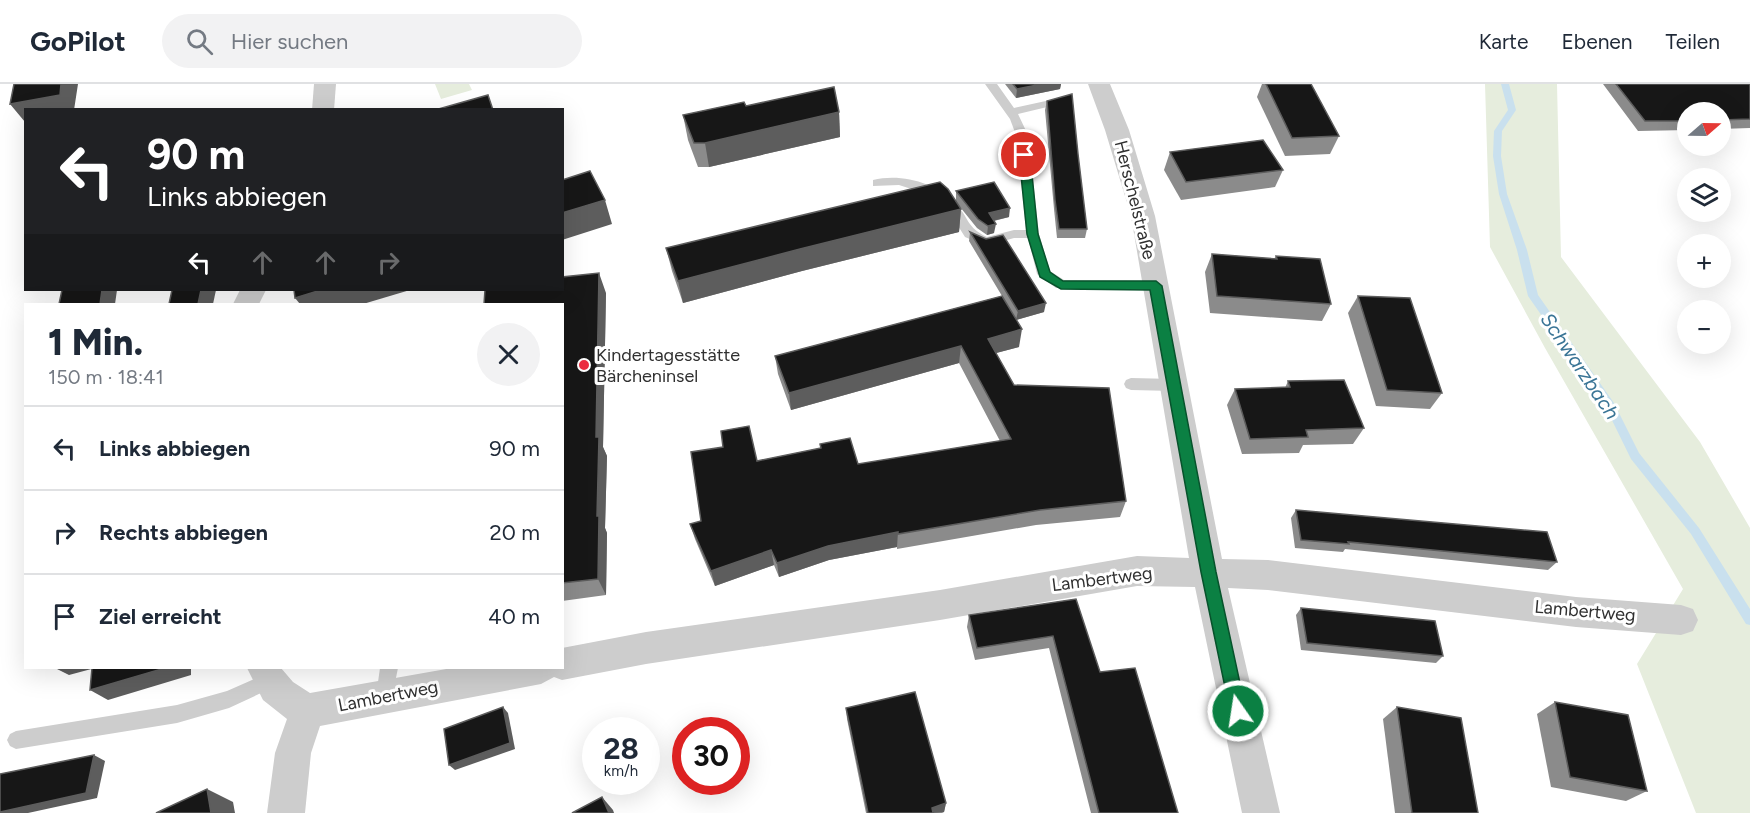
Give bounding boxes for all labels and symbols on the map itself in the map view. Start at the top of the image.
north arrow [1677,102,1731,156]
pin [998,129,1049,180]
street label: Herschelstraße [1110,138,1160,262]
water label: Schwarzbach [1536,308,1624,424]
place label: Kindertagesstätte Bärcheninsel [596,344,740,387]
marker: Kindertagesstätte Bärcheninsel [577,358,591,372]
street label: Lambertweg [1050,562,1154,596]
street label: Lambertweg [1534,596,1636,626]
street label: Lambertweg [336,676,440,716]
position arrow [1206,679,1270,743]
speed limit sign: 30 [672,717,750,795]

